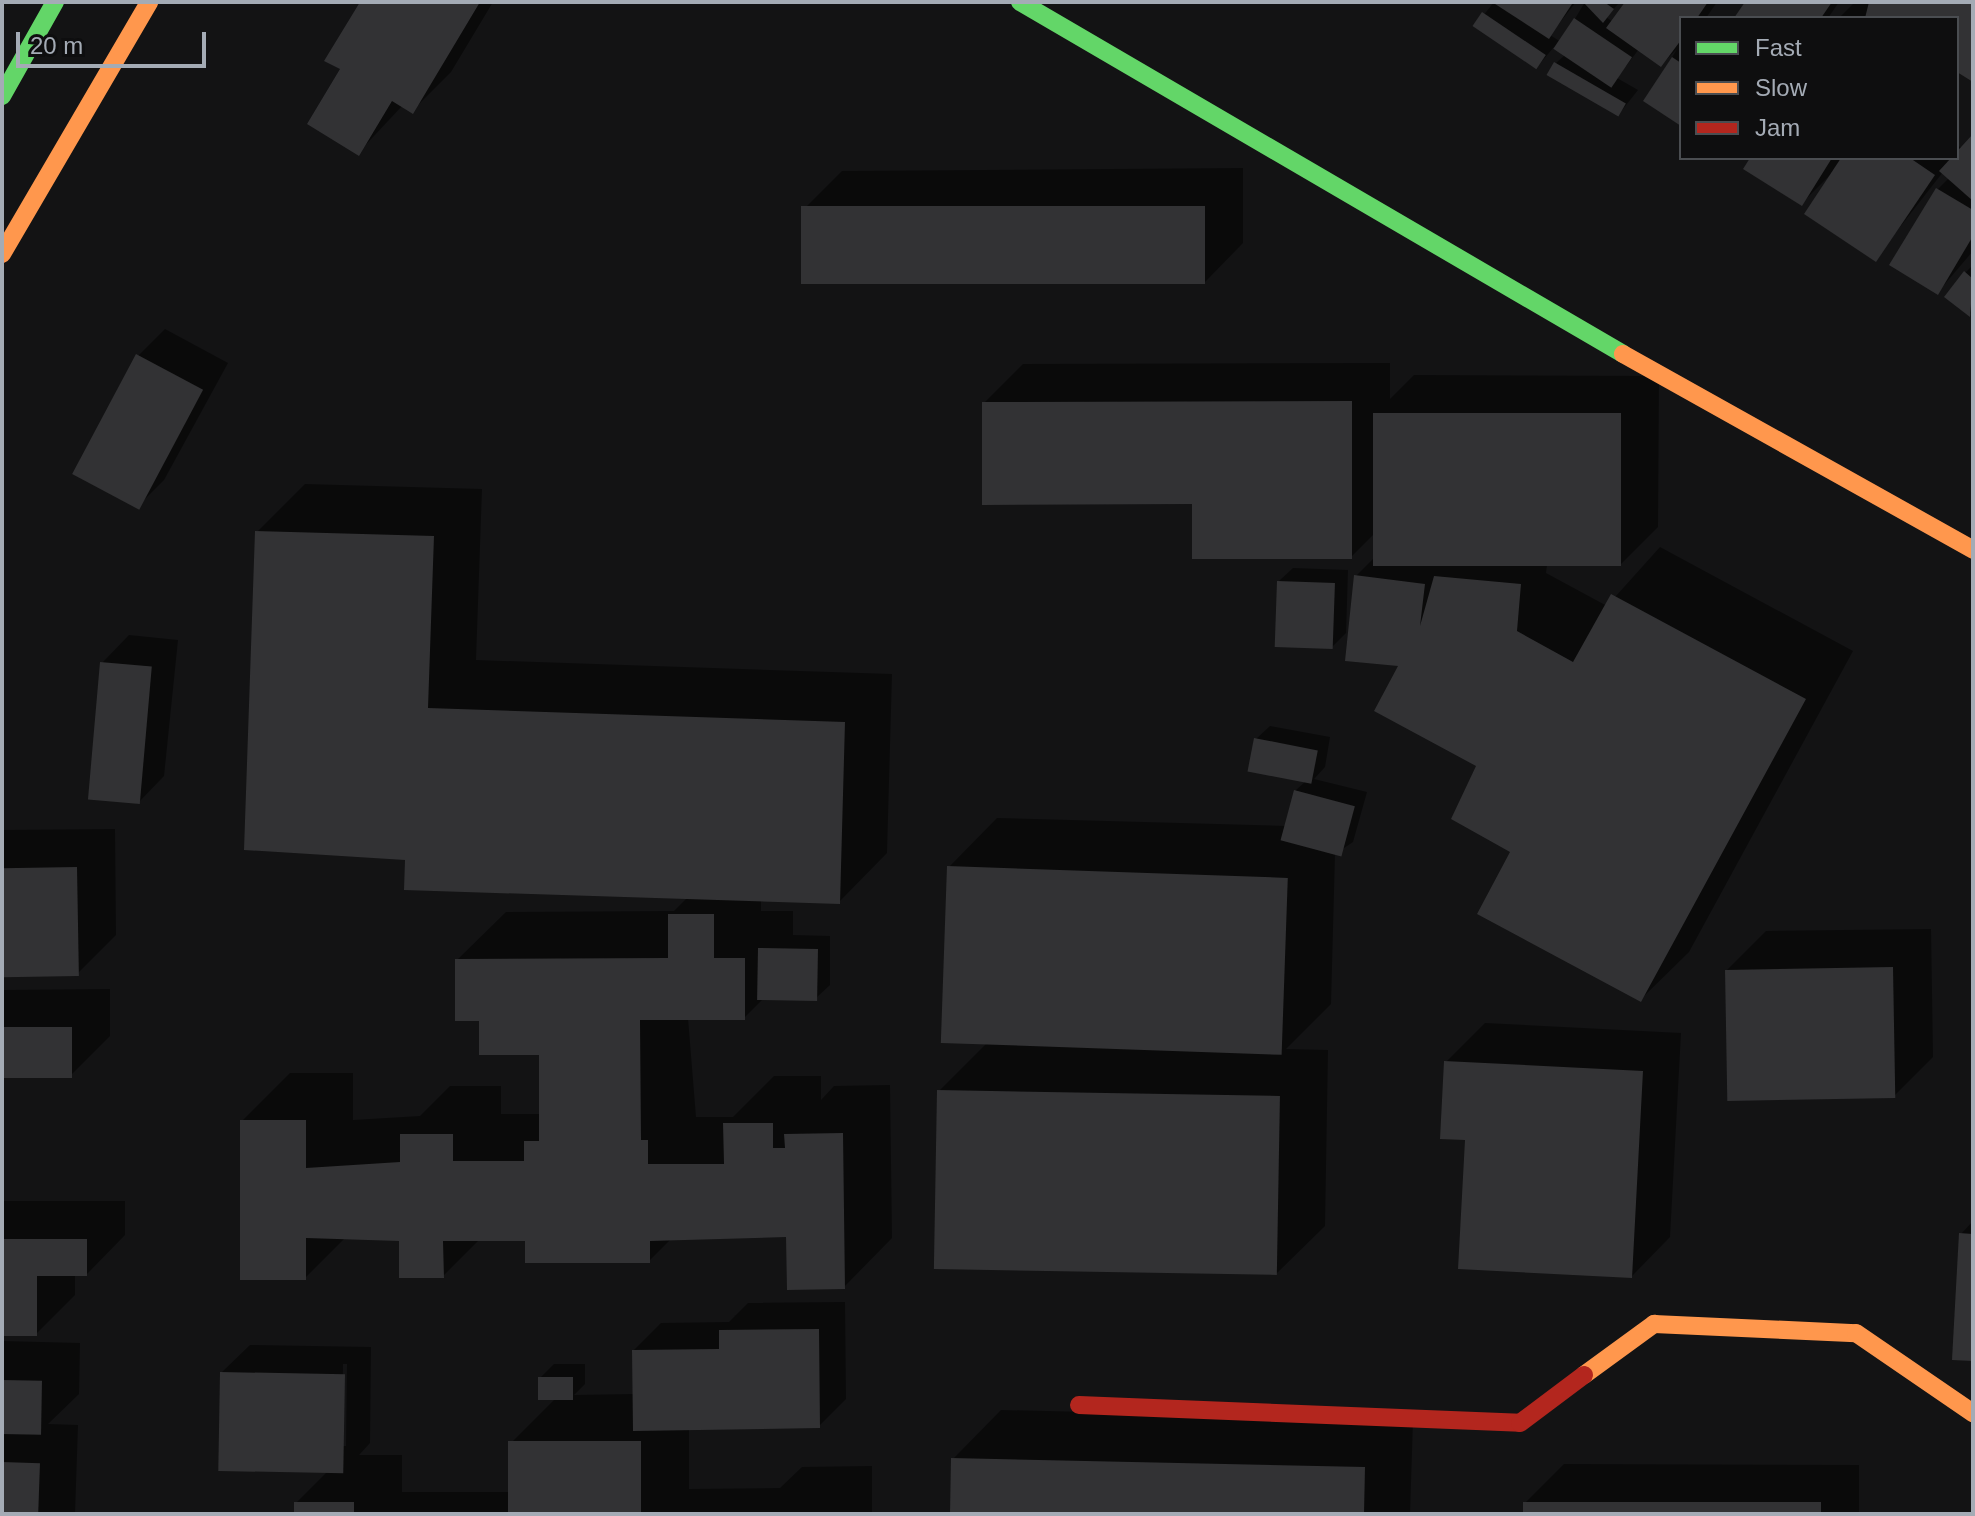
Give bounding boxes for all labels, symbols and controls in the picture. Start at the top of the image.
scale bar [20,16,210,66]
legend [1679,16,1959,160]
text: 20 m [30,32,83,59]
text: Fast [1755,34,1802,61]
text: Slow [1755,74,1807,101]
text: Jam [1755,114,1800,141]

